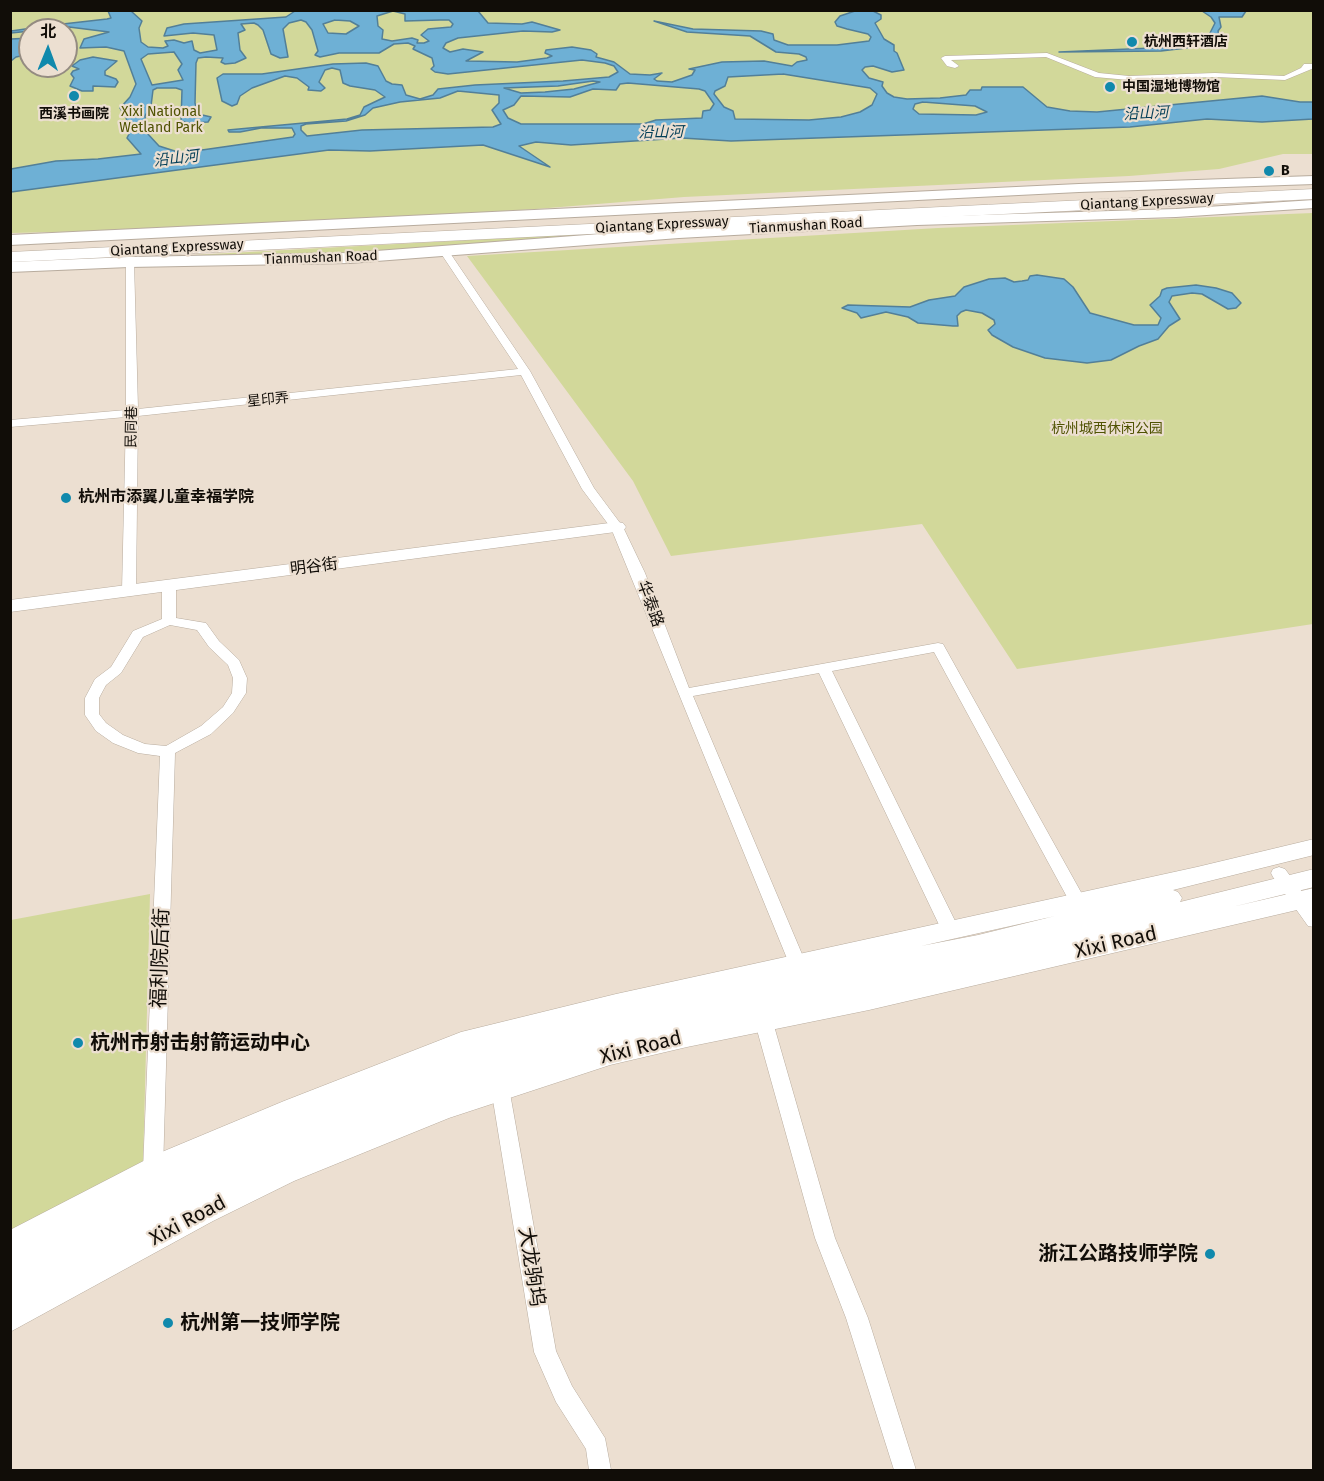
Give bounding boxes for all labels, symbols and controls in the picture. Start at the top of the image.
north arrow [18,18,78,78]
text: 北 [40,22,56,41]
place label: 杭州西轩酒店 [1144,34,1228,50]
marker: 杭州西轩酒店 [1125,35,1139,49]
place label: 中国湿地博物馆 [1122,79,1220,95]
marker: 中国湿地博物馆 [1103,80,1117,94]
marker: 西溪书画院 [67,89,81,103]
park label: Xixi National Wetland Park [119,104,203,136]
water label: 沿山河 [1123,104,1169,124]
place label: 西溪书画院 [39,106,109,122]
water label: 沿山河 [638,124,684,142]
water label: 沿山河 [153,147,199,171]
place label: B [1281,163,1290,179]
marker: B [1262,164,1276,178]
street label: Qiantang Expressway [1080,190,1214,214]
street label: Qiantang Expressway [595,213,729,237]
street label: Tianmushan Road [749,215,863,237]
street label: Qiantang Expressway [110,236,244,260]
street label: Tianmushan Road [264,248,378,268]
street label: 星印弄 [246,389,290,411]
street label: 民同巷 [123,406,141,448]
park label: 杭州城西休闲公园 [1051,421,1163,437]
place label: 杭州市添翼儿童幸福学院 [78,488,254,508]
marker: 杭州市添翼儿童幸福学院 [59,491,73,505]
street label: 明谷街 [289,555,339,579]
street label: 华泰路 [633,578,667,630]
street label: 福利院后街 [147,908,175,1008]
street label: Xixi Road [1073,922,1159,964]
street label: Xixi Road [598,1026,684,1070]
place label: 杭州市射击射箭运动中心 [90,1031,310,1055]
marker: 杭州市射击射箭运动中心 [71,1036,85,1050]
street label: Xixi Road [146,1191,230,1251]
street label: 大龙驹坞 [513,1226,549,1308]
place label: 浙江公路技师学院 [1038,1242,1198,1266]
marker: 浙江公路技师学院 [1203,1247,1217,1261]
place label: 杭州第一技师学院 [180,1311,340,1335]
marker: 杭州第一技师学院 [161,1316,175,1330]

